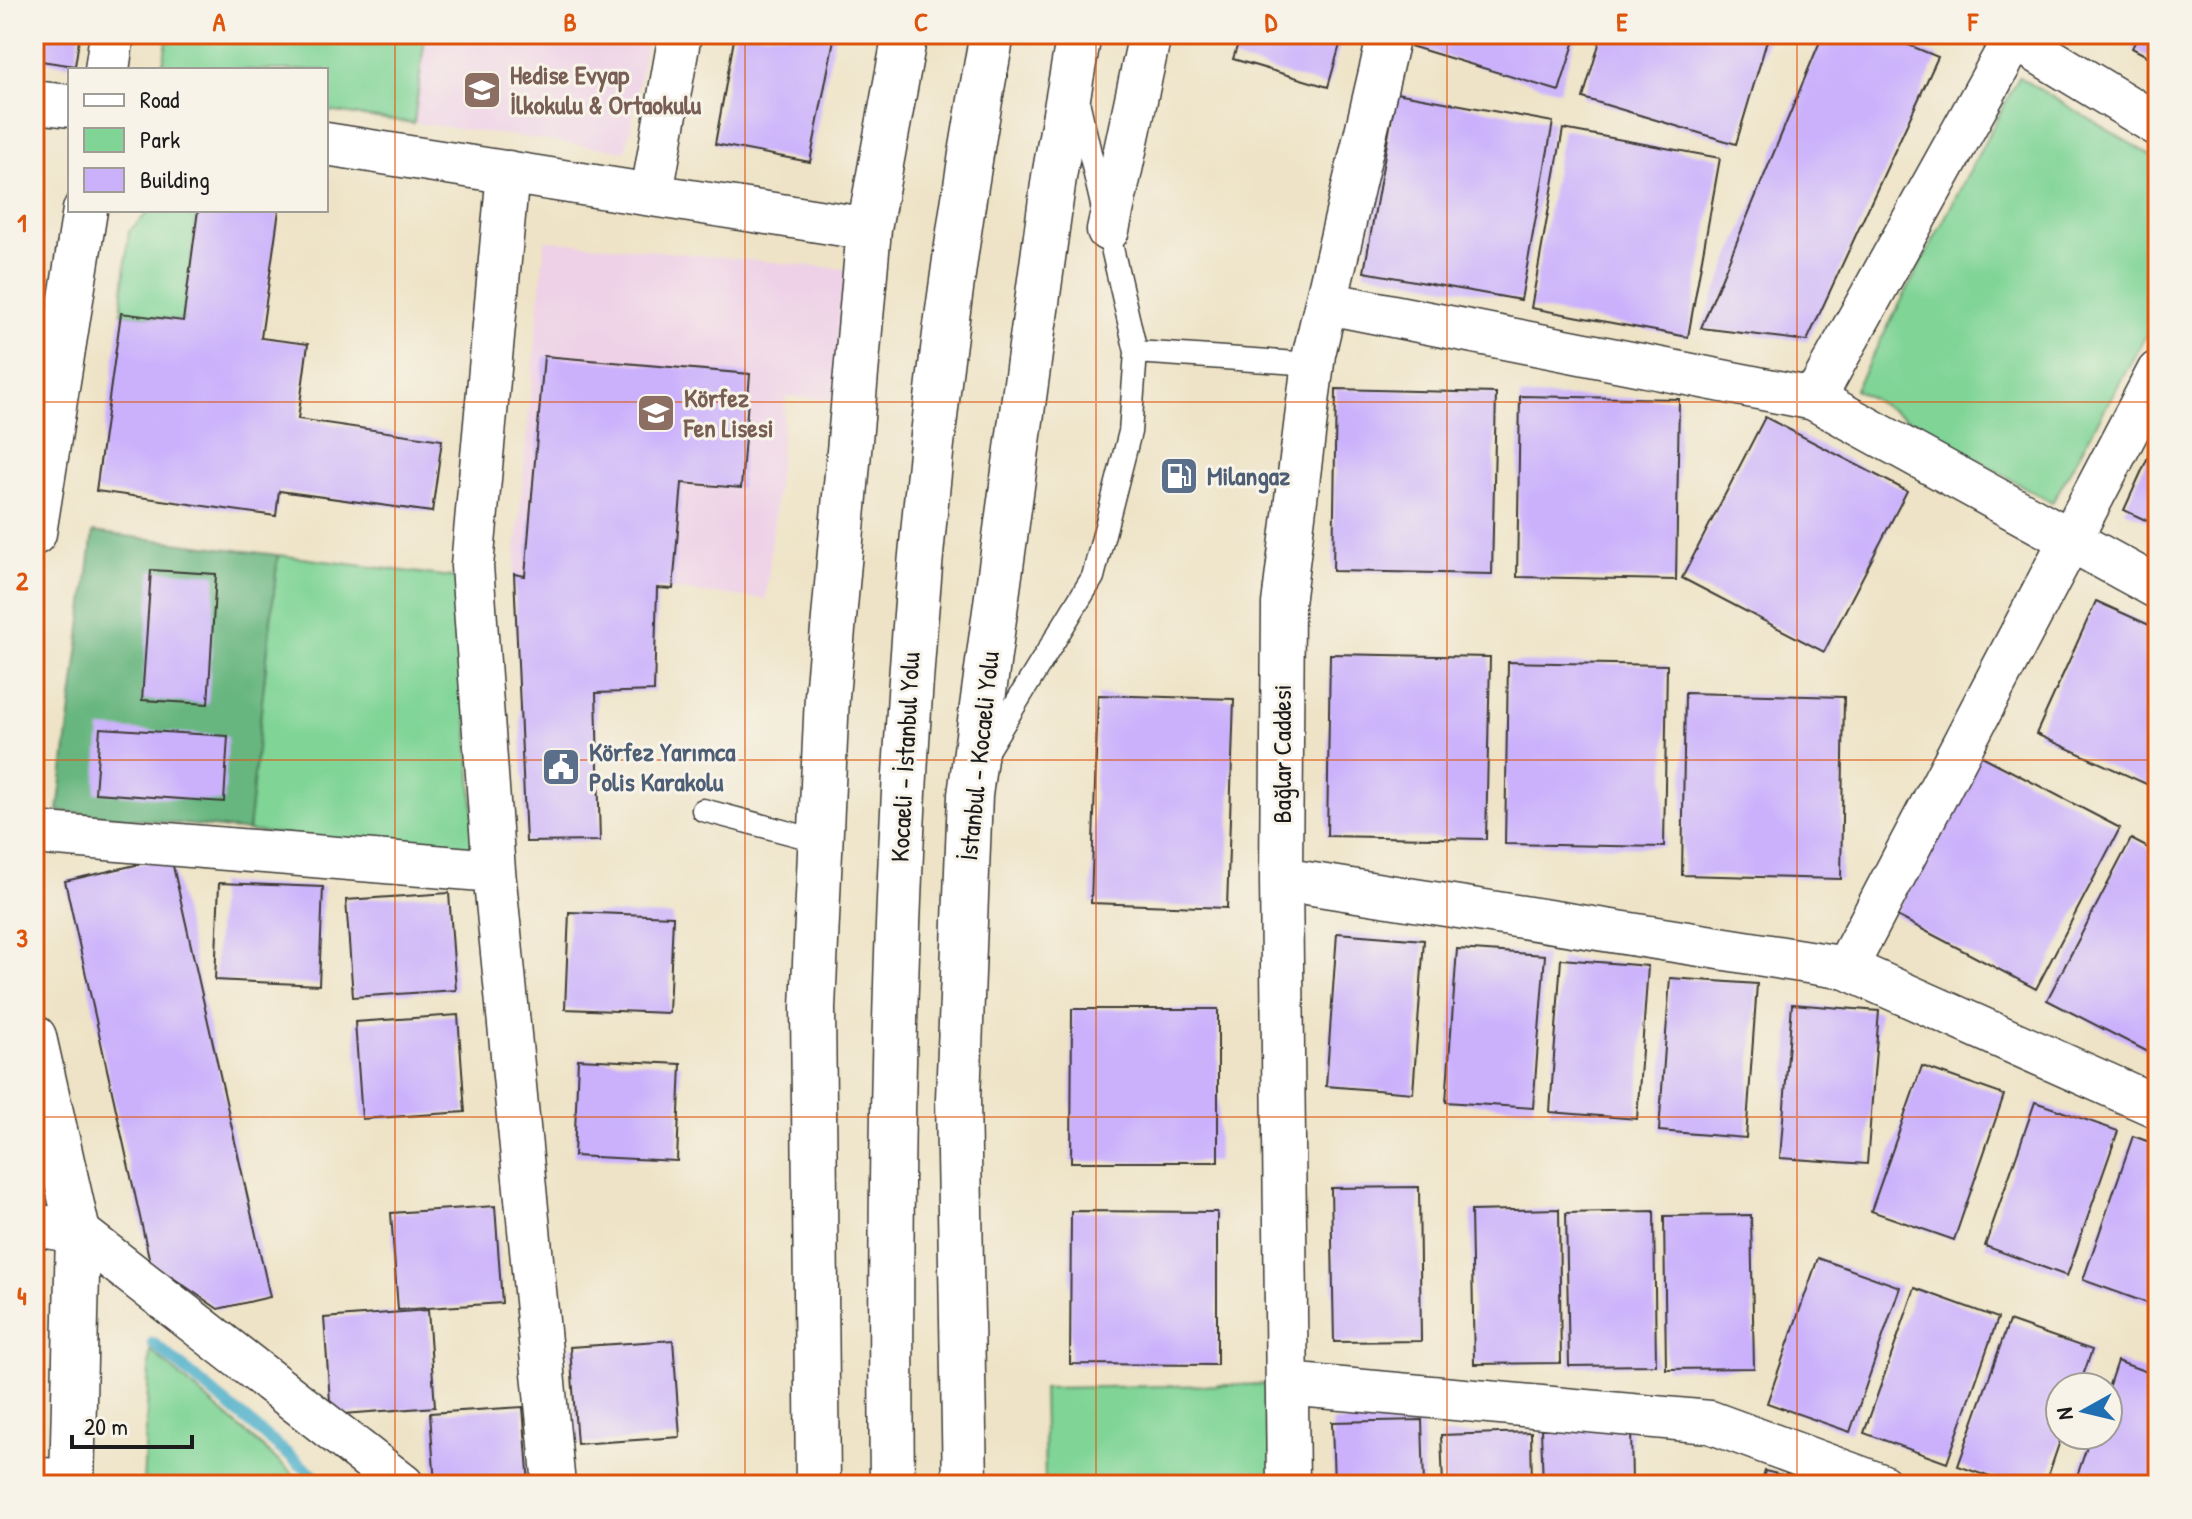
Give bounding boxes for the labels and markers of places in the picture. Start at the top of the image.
place label: Hedise Evyap İlkokulu & Ortaokulu [510,57,702,122]
school or university icon: Hedise Evyap İlkokulu & Ortaokulu [461,69,503,111]
place label: Körfez Fen Lisesi [683,380,774,445]
school or university icon: Körfez Fen Lisesi [635,392,677,434]
fuel station icon: Milangaz [1158,455,1200,497]
place label: Milangaz [1207,458,1290,494]
place label: Körfez Yarımca Polis Karakolu [589,734,736,799]
public building icon: Körfez Yarımca Polis Karakolu [540,746,582,788]

